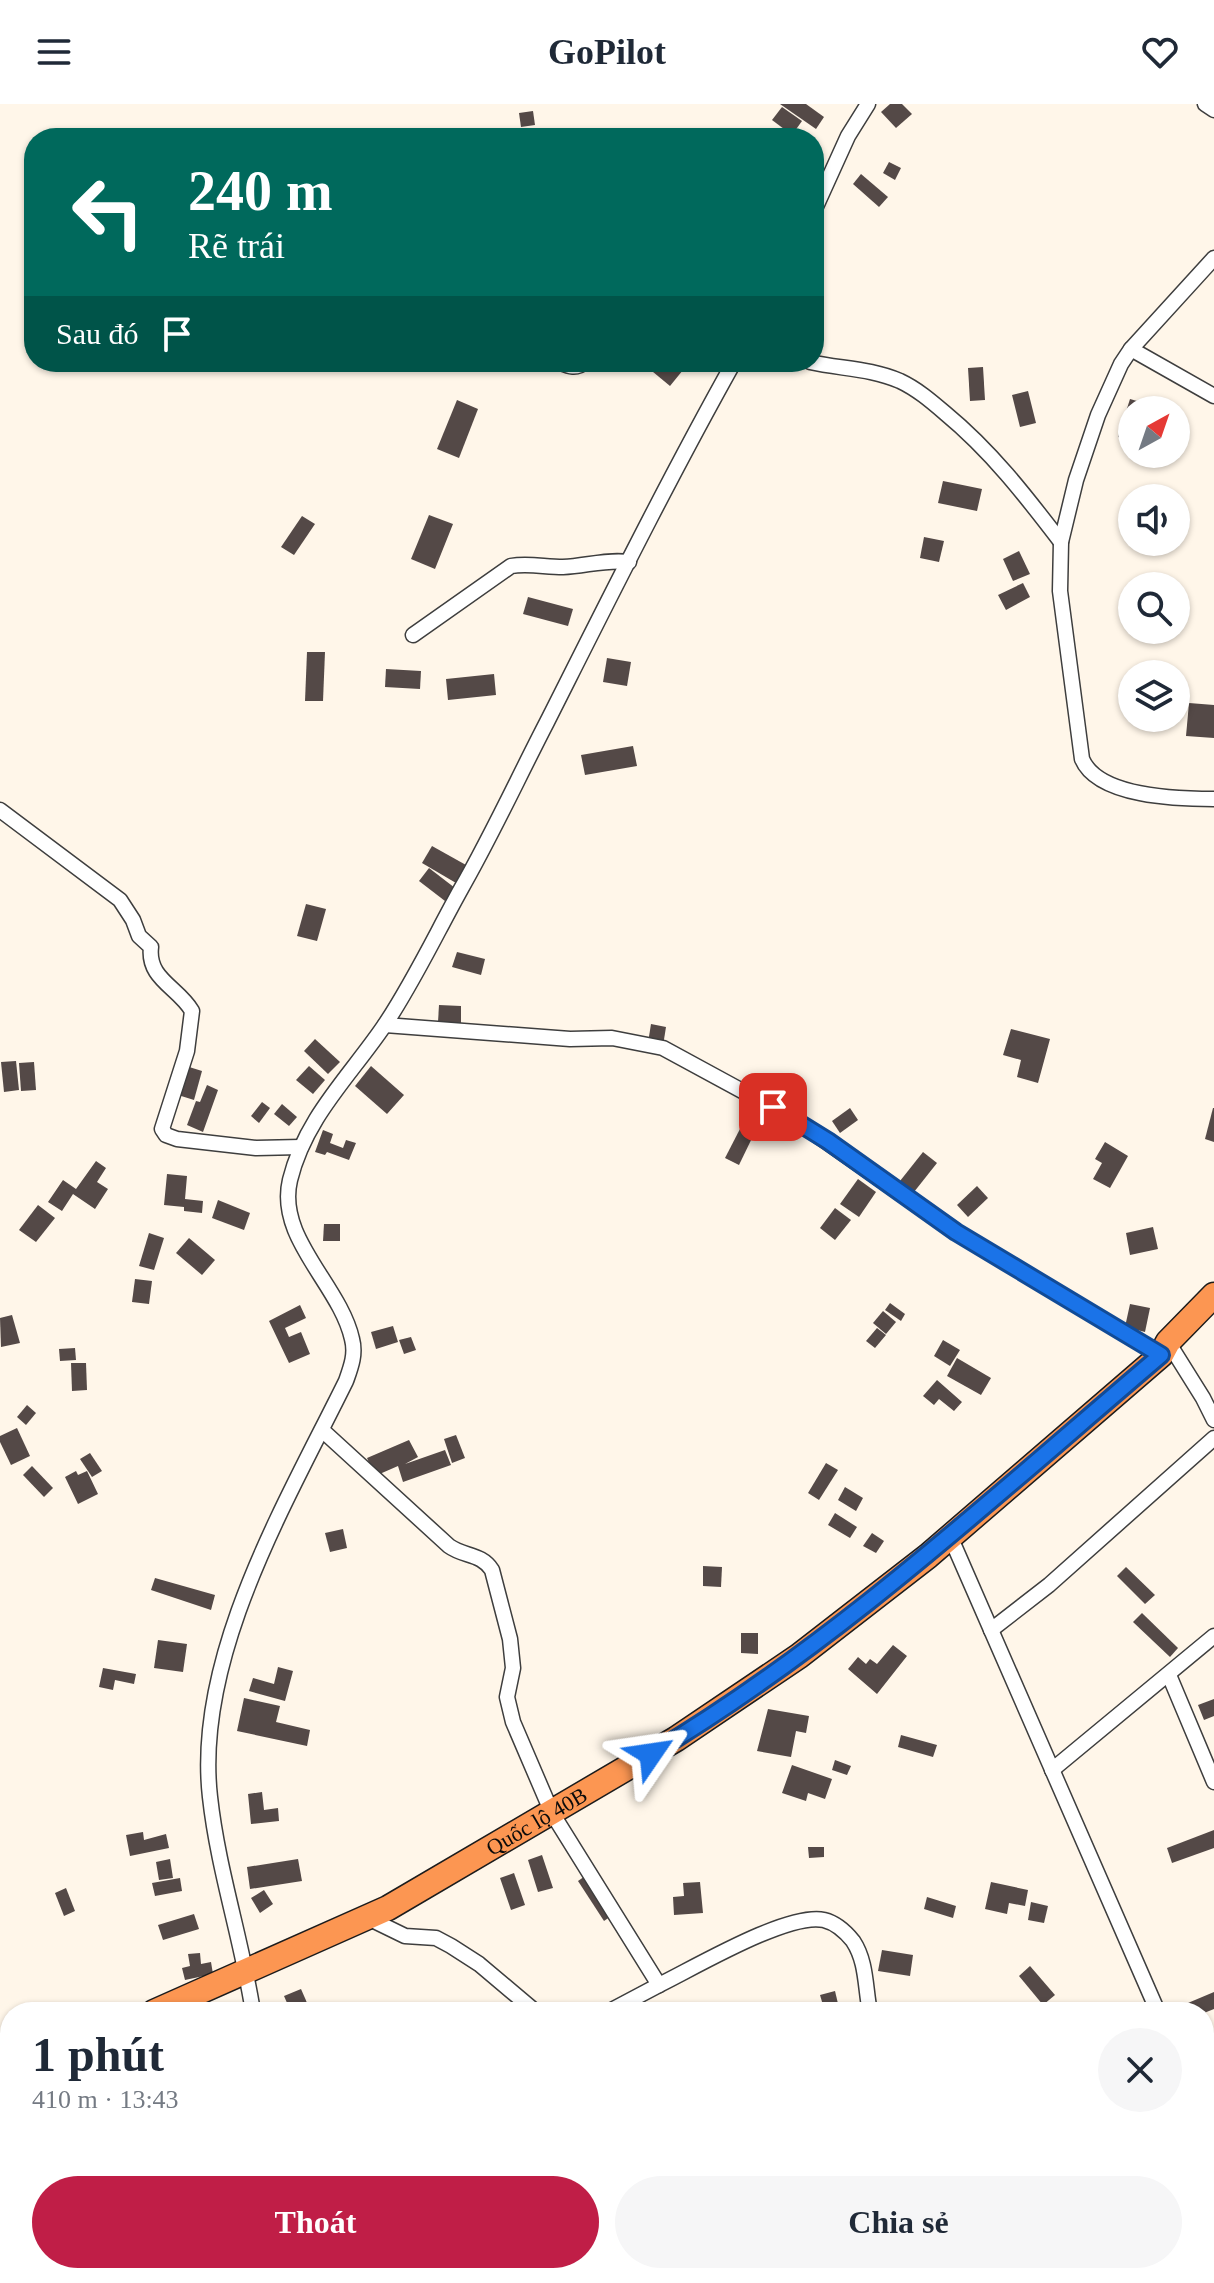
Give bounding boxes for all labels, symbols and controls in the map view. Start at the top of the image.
icon: menu [32,30,76,74]
icon: heart [1138,30,1182,74]
text: GoPilot [548,32,666,72]
icon: left [56,160,160,264]
text: 240 m [188,160,333,222]
text: Rẽ trái [188,226,285,266]
icon: arrive [155,312,199,356]
text: Sau đó [56,317,139,350]
north arrow [1118,396,1190,468]
map controls [1118,396,1190,732]
button: sound [1118,484,1190,556]
button: search [1118,572,1190,644]
button: layers [1118,660,1190,732]
pin [739,1073,807,1141]
icon: arrive [751,1085,795,1129]
position arrow [609,1712,693,1796]
street label: Quốc lộ 40B [482,1782,591,1861]
text: 1 phút [32,2028,164,2081]
button: close [1098,2028,1182,2112]
text: 410 m · 13:43 [32,2085,179,2114]
button: Thoát [32,2176,599,2268]
button: Chia sẻ [615,2176,1182,2268]

